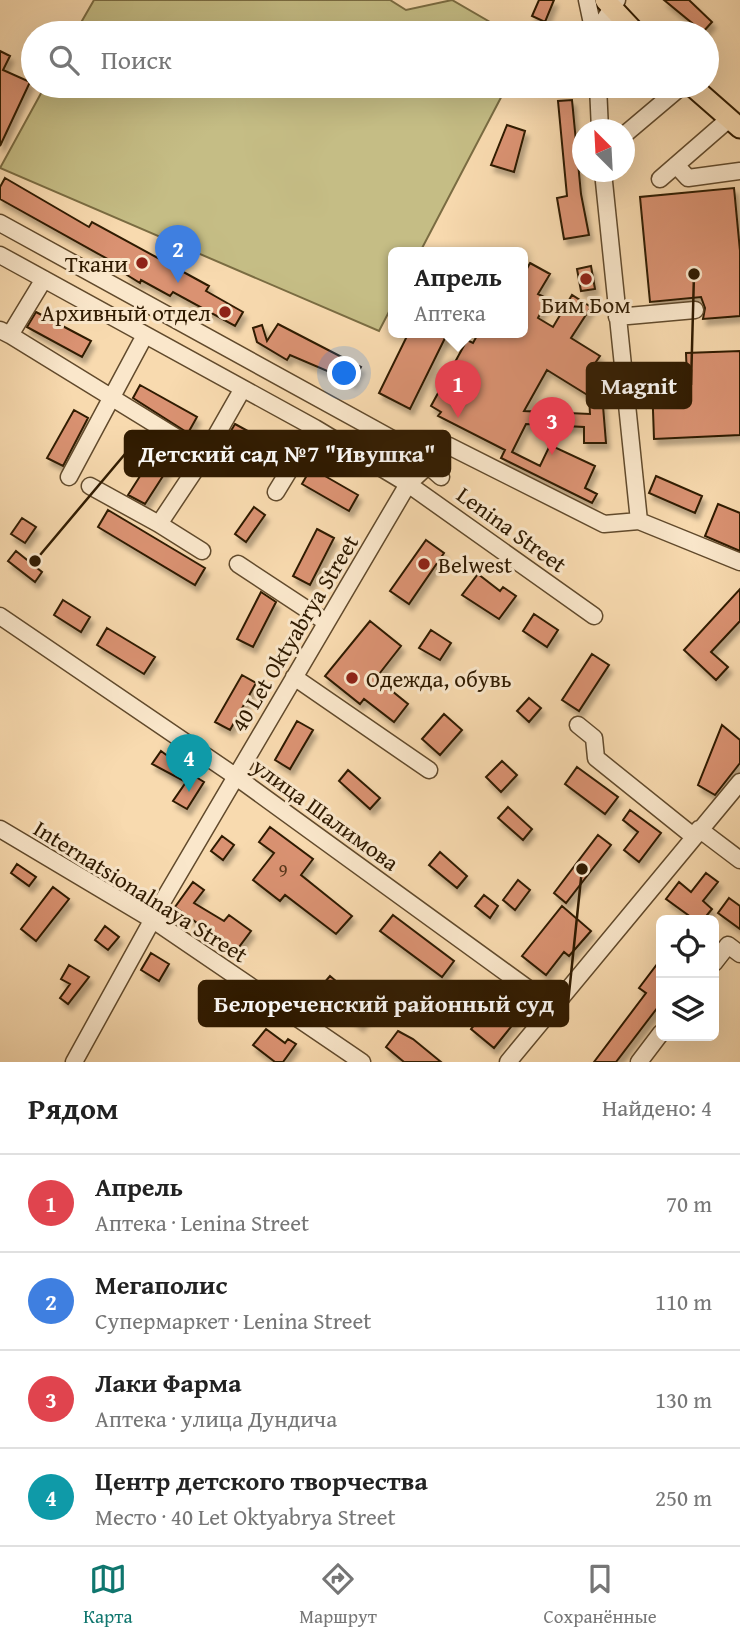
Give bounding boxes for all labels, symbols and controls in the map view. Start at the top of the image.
search box [21,21,719,98]
text: Поиск [101,40,172,79]
icon: search [45,41,83,79]
north arrow [572,119,635,182]
pin: 2 [155,225,201,283]
place label: Ткани [65,247,128,280]
popup [388,247,528,338]
marker: Ткани [134,255,150,271]
text: Апрель [414,257,502,296]
marker: Бим Бом [578,271,594,287]
place label: Бим Бом [541,288,631,321]
place label: Архивный отдел [41,296,211,329]
text: Аптека [414,296,486,329]
marker: Архивный отдел [217,304,233,320]
your location [327,356,361,390]
pin: 1 [435,360,481,418]
callout: Magnit [587,363,691,408]
text: Magnit [601,368,677,403]
pin: 3 [529,397,575,455]
callout: Детский сад №7 "Ивушка" [125,431,450,476]
text: Детский сад №7 "Ивушка" [137,436,436,471]
street label: Lenina Street [450,478,574,580]
street label: 40 Let Oktyabrya Street [222,528,366,738]
place label: Belwest [438,548,512,581]
marker: Belwest [416,556,432,572]
place label: Одежда, обувь [366,662,512,695]
marker: Одежда, обувь [344,670,360,686]
pin: 4 [166,734,212,792]
street label: улица Шалимова [245,749,406,879]
street label: Internatsionalnaya Street [28,812,254,970]
house number: 9 [278,856,288,884]
map controls [656,915,719,1041]
button: locate [656,915,719,978]
button: layers [656,978,719,1041]
callout: Белореченский районный суд [199,981,568,1026]
text: Белореченский районный суд [214,986,554,1021]
text: Рядом [28,1086,119,1130]
text: Найдено: 4 [602,1091,712,1124]
text: Апрель [95,1167,183,1206]
text: 1 [45,1187,57,1220]
text: 70 m [666,1187,712,1220]
text: Аптека · Lenina Street [95,1206,309,1239]
text: Мегаполис [95,1265,227,1304]
text: 2 [45,1285,57,1318]
text: 110 m [655,1285,712,1318]
text: Супермаркет · Lenina Street [95,1304,371,1337]
text: Лаки Фарма [95,1363,242,1402]
text: 3 [45,1383,57,1416]
text: 130 m [655,1383,712,1416]
text: Аптека · улица Дундича [95,1402,337,1435]
text: Центр детского творчества [95,1461,428,1500]
text: 4 [45,1481,57,1514]
text: 250 m [655,1481,712,1514]
text: Место · 40 Let Oktyabrya Street [95,1500,396,1533]
tab: Карта [83,1560,133,1630]
tab: Маршрут [299,1560,377,1630]
tab: Сохранённые [543,1560,657,1630]

